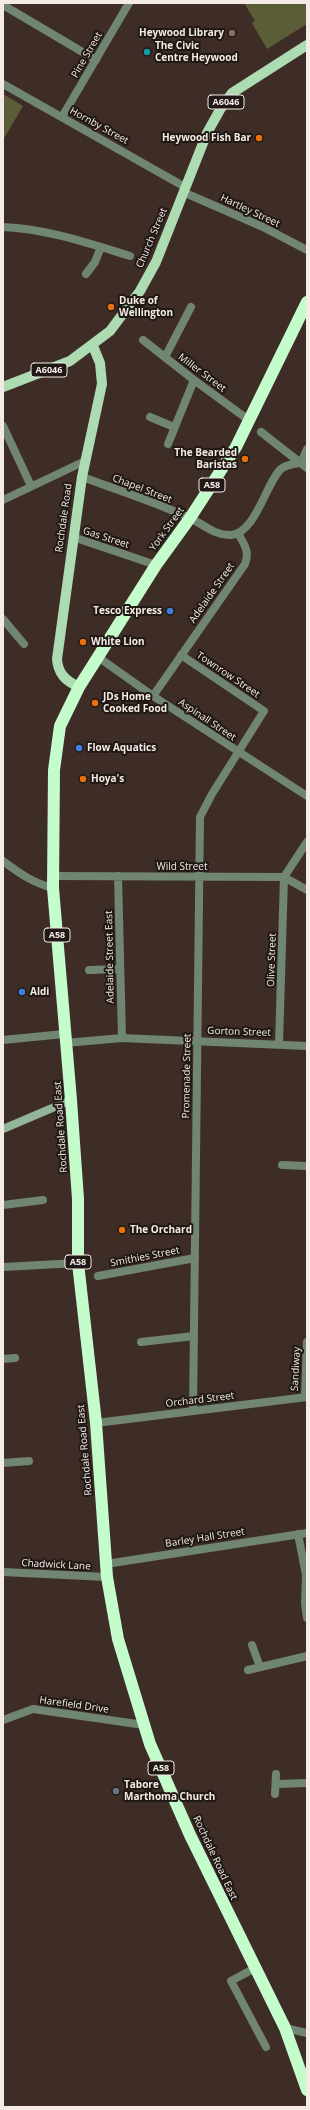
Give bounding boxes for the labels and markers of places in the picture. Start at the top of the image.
place label: Heywood Library [139,27,224,39]
marker: Heywood Library [227,28,237,38]
place label: The Civic Centre Heywood [155,40,238,64]
marker: The Civic Centre Heywood [142,47,152,57]
place label: Heywood Fish Bar [162,132,251,144]
marker: Heywood Fish Bar [254,133,264,143]
place label: Duke of Wellington [119,295,173,318]
marker: Duke of Wellington [106,302,116,312]
place label: The Bearded Baristas [174,447,237,470]
marker: The Bearded Baristas [240,454,250,464]
place label: Tesco Express [93,605,162,617]
marker: Tesco Express [165,606,175,616]
place label: White Lion [91,636,145,648]
marker: White Lion [78,637,88,647]
place label: JDs Home Cooked Food [103,691,167,714]
marker: JDs Home Cooked Food [90,698,100,708]
place label: Flow Aquatics [87,742,156,754]
marker: Flow Aquatics [74,743,84,753]
place label: Hoya's [91,773,124,785]
marker: Hoya's [78,774,88,784]
place label: Aldi [30,986,49,998]
marker: Aldi [17,987,27,997]
place label: The Orchard [130,1224,192,1236]
marker: The Orchard [117,1225,127,1235]
place label: Tabore Marthoma Church [124,1779,215,1802]
marker: Tabore Marthoma Church [111,1786,121,1796]

